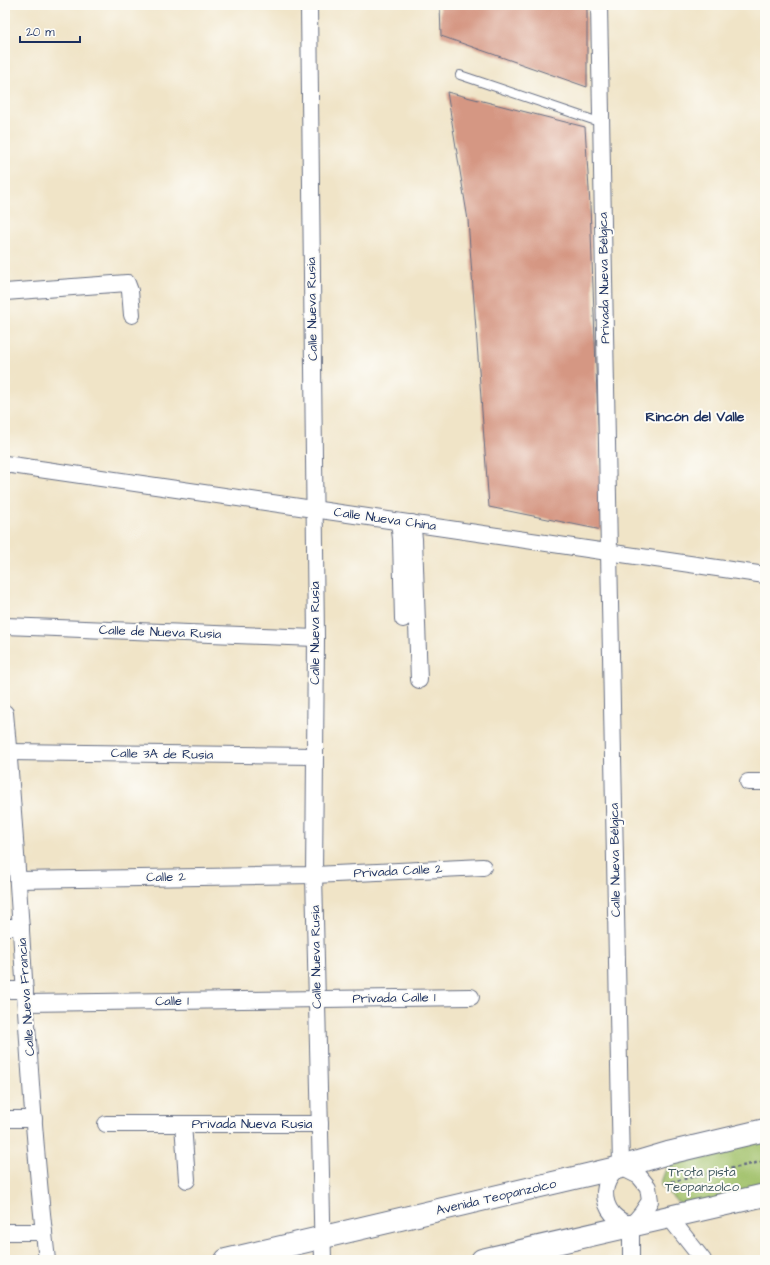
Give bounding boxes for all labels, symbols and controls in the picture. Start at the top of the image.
scale bar [20,18,80,44]
text: 20 m [26,24,55,41]
street label: Privada Nueva Bélgica [594,212,615,344]
street label: Calle Nueva Rusia [302,257,322,361]
district label: Rincón del Valle [646,407,745,427]
street label: Calle Nueva China [333,503,438,535]
street label: Calle Nueva Rusia [306,581,324,685]
street label: Calle de Nueva Rusia [99,621,222,643]
street label: Calle 3A de Rusia [111,744,214,764]
street label: Calle Nueva Bélgica [605,802,626,917]
street label: Privada Calle 2 [353,860,443,882]
street label: Calle 2 [146,868,187,886]
street label: Calle Nueva Rusia [306,905,326,1009]
street label: Calle Nueva Francia [13,937,39,1057]
street label: Privada Calle 1 [352,988,436,1008]
street label: Calle 1 [155,992,189,1010]
street label: Privada Nueva Rusia [192,1115,313,1133]
park label: Trota pista Teopanzolco [665,1163,740,1196]
street label: Avenida Teopanzolco [434,1174,559,1220]

